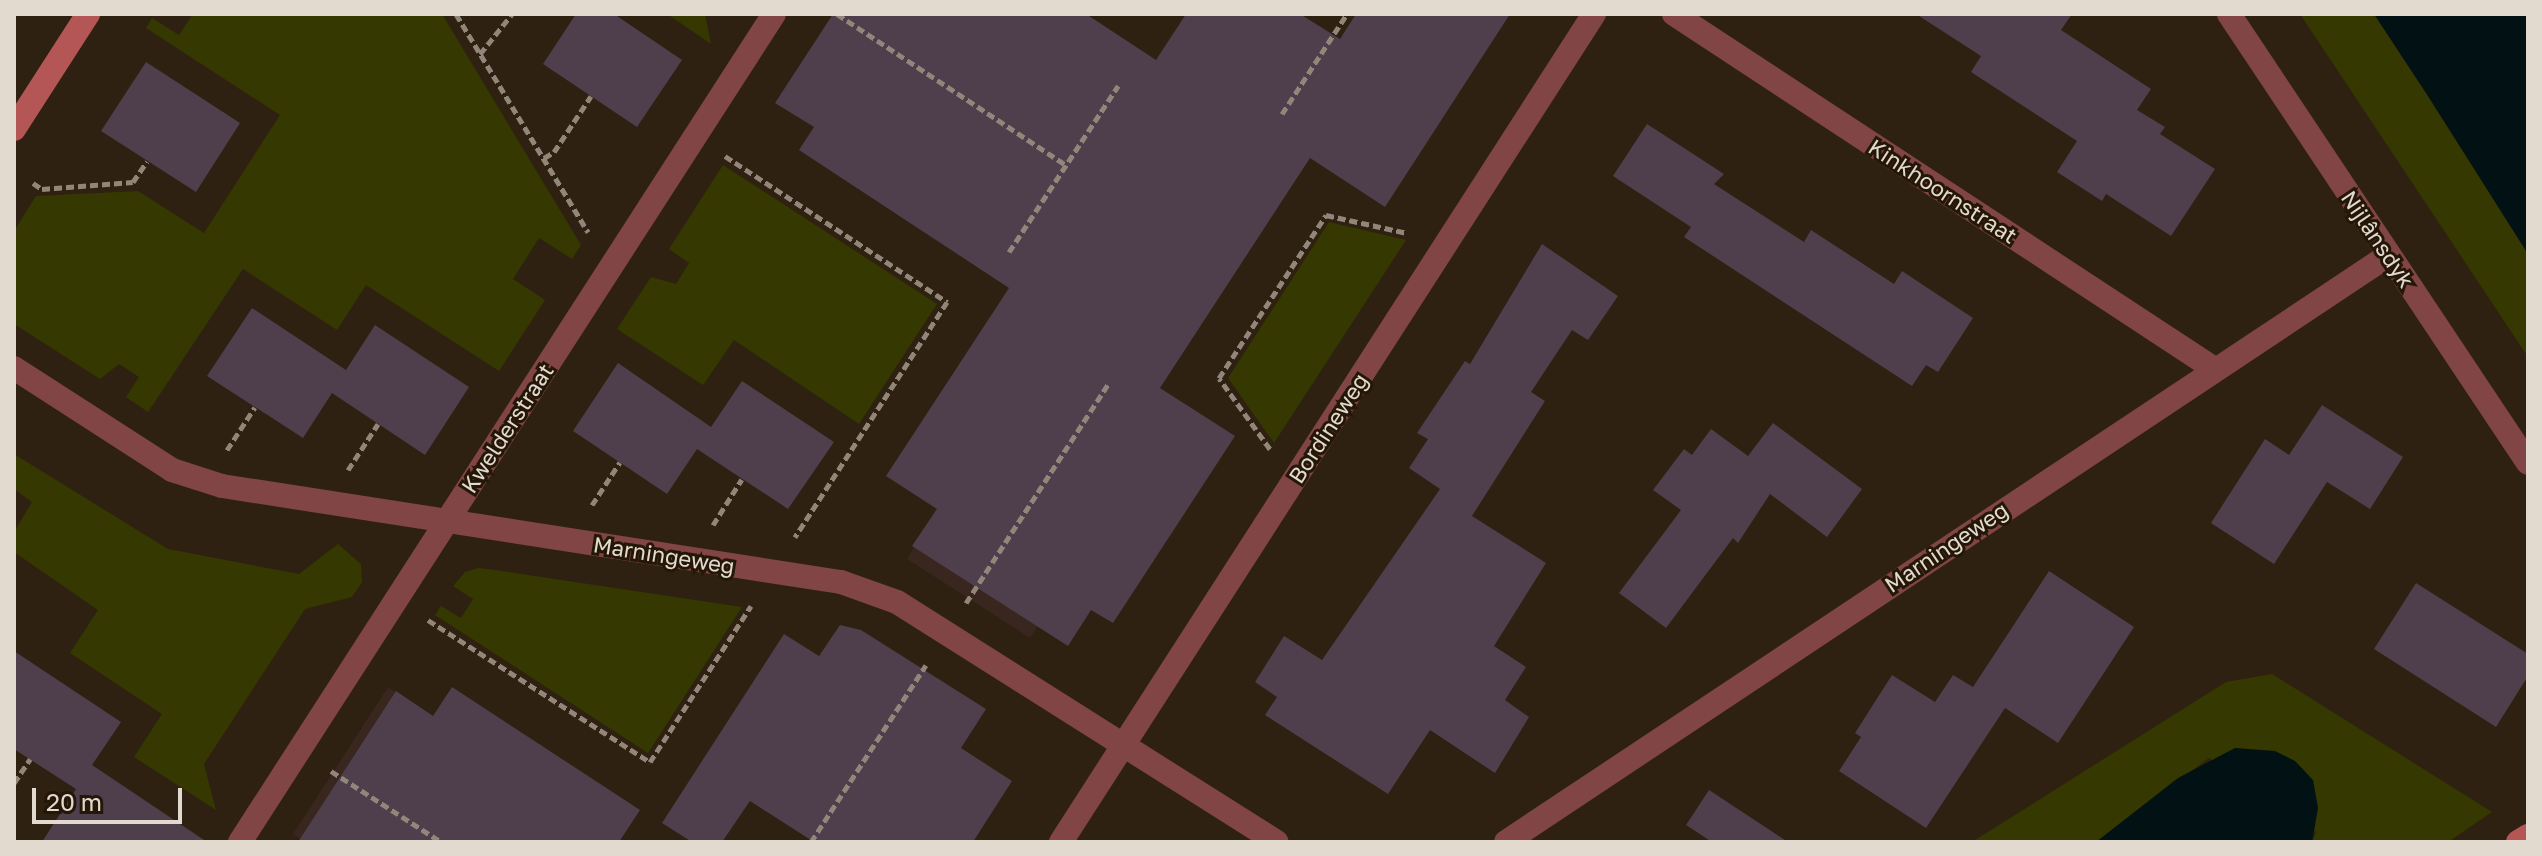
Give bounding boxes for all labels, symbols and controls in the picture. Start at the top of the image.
street label: Kinkhoornstraat [1864,133,2022,249]
street label: Nijlânsdyk [2336,185,2420,293]
street label: Kwelderstraat [455,358,559,498]
street label: Bordineweg [1283,368,1373,488]
street label: Marningeweg [1879,496,2013,598]
street label: Marningeweg [591,531,737,579]
scale bar [36,772,186,822]
text: 20 m [46,787,102,816]

